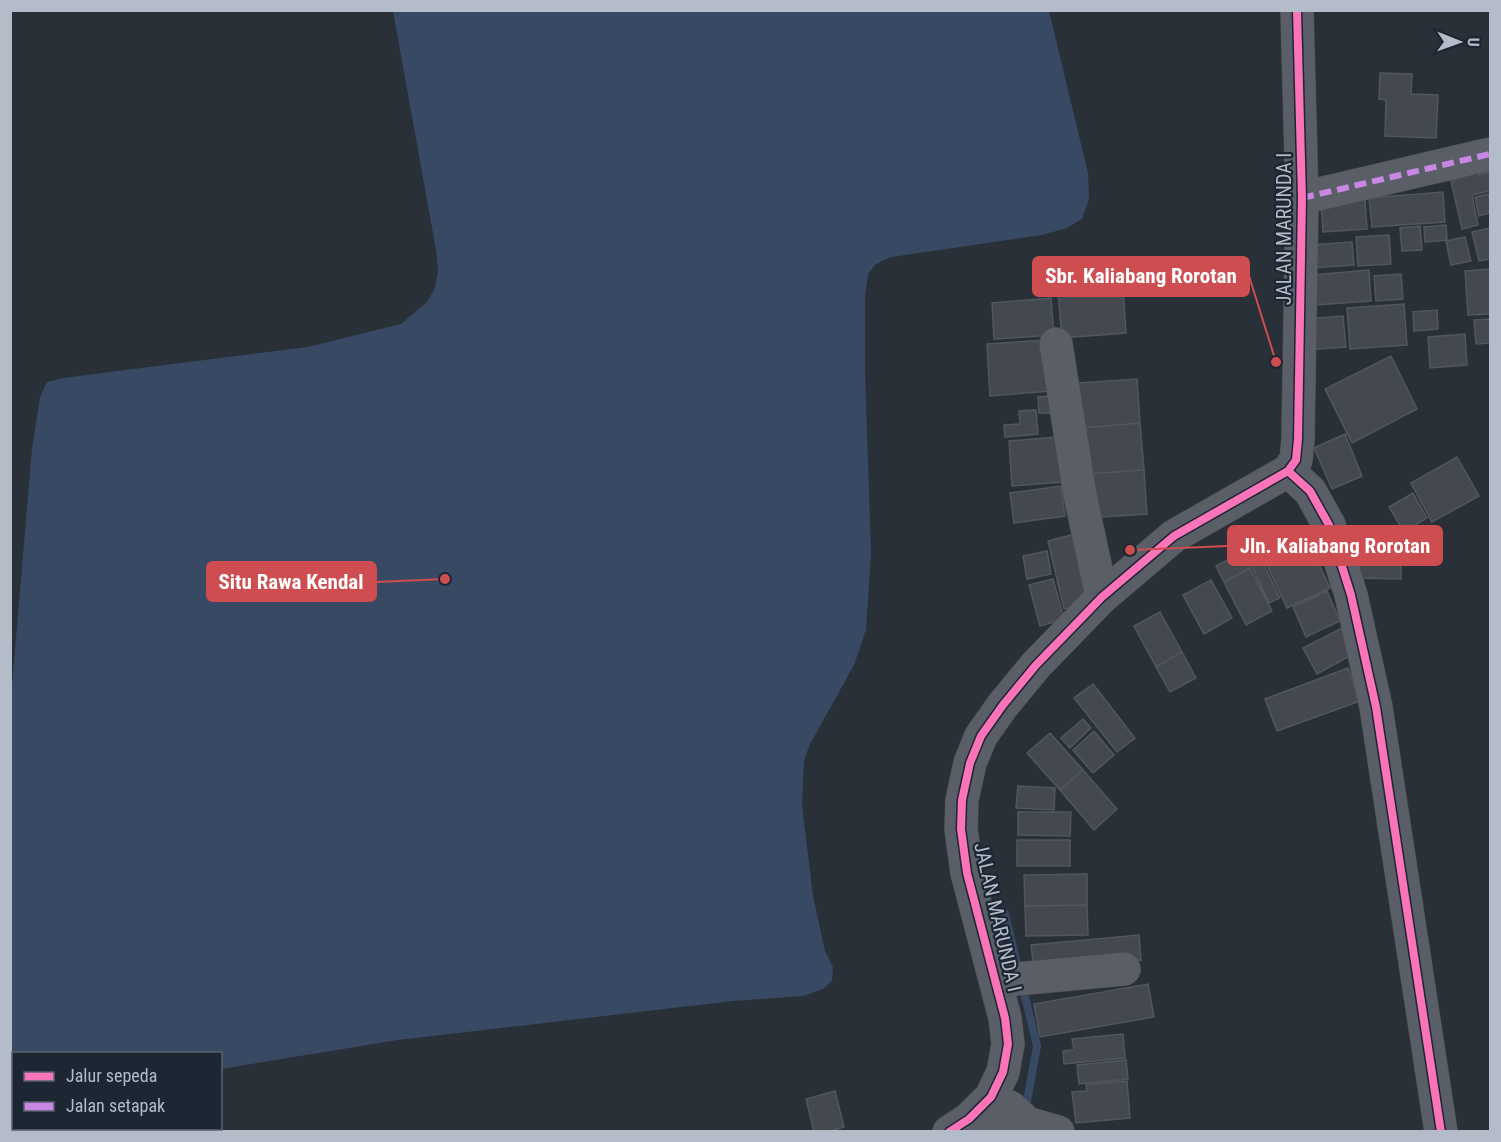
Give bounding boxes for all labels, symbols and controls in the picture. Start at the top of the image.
north arrow [1429,12,1489,72]
text: U [1464,38,1483,47]
street label: JALAN MARUNDA I [1272,153,1296,305]
callout: Sbr. Kaliabang Rorotan [1033,257,1249,296]
text: Sbr. Kaliabang Rorotan [1045,264,1237,288]
callout: Jln. Kaliabang Rorotan [1228,526,1442,565]
text: Jln. Kaliabang Rorotan [1240,534,1430,558]
callout: Situ Rawa Kendal [207,562,376,601]
text: Situ Rawa Kendal [218,570,364,594]
street label: JALAN MARUNDA I [969,840,1027,994]
legend [12,1052,222,1130]
text: Jalur sepeda [66,1065,157,1086]
text: Jalan setapak [66,1095,165,1116]

